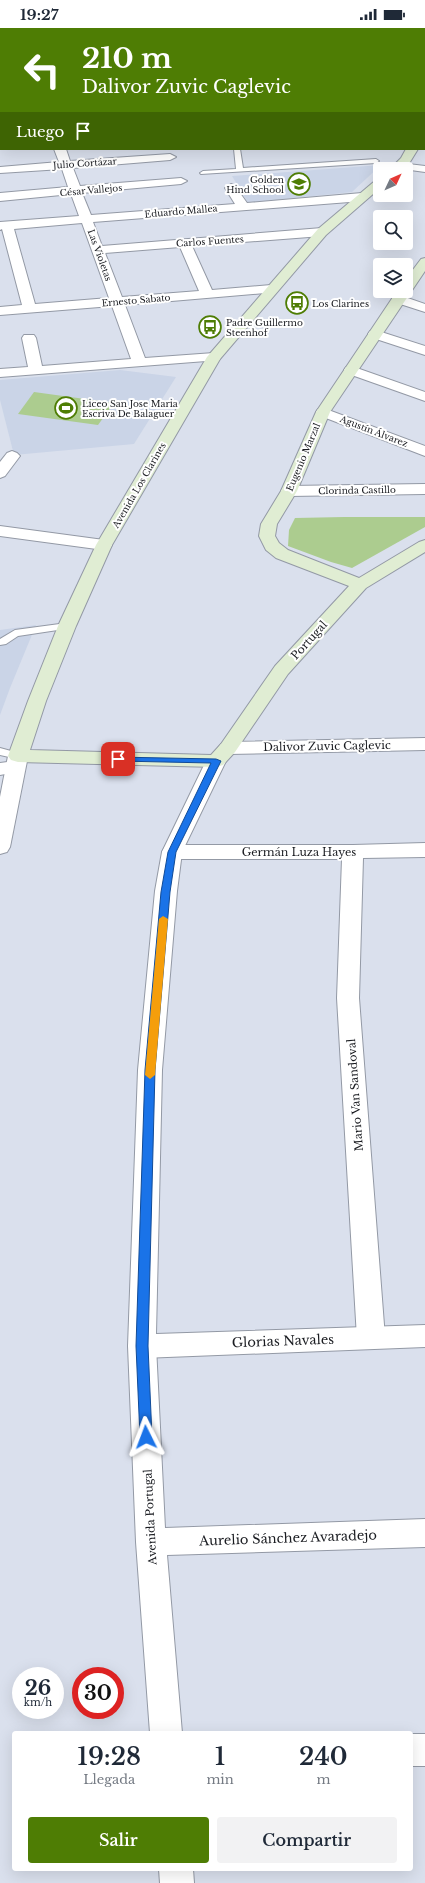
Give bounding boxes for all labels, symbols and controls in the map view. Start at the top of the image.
text: 19:27 [20,5,58,24]
text: 210 m [82,41,172,76]
icon: left [16,44,68,96]
text: Dalivor Zuvic Caglevic [82,76,291,98]
icon: arrive [72,120,94,142]
text: Luego [16,122,64,141]
street label: Julio Cortázar [52,155,118,171]
north arrow [373,162,413,202]
map controls [373,162,413,298]
school or university icon: Golden Hind School [286,171,312,197]
place label: Golden Hind School [226,174,284,195]
street label: César Vallejos [59,182,123,198]
street label: Eduardo Mallea [144,202,218,220]
button: search [373,210,413,250]
street label: Las Violetas [86,228,114,282]
street label: Carlos Fuentes [176,233,244,249]
button: layers [373,258,413,298]
bus stop icon: Los Clarines [284,290,310,316]
street label: Ernesto Sabato [101,292,171,308]
place label: Los Clarines [312,298,369,309]
bus stop icon: Padre Guillermo Steenhof [197,314,223,340]
place label: Padre Guillermo Steenhof [226,317,303,338]
sports icon: Liceo San Jose Maria Escriva De Balaguer [53,395,79,421]
place label: Liceo San Jose Maria Escriva De Balaguer [82,398,178,419]
street label: Agustín Álvarez [338,413,410,449]
street label: Eugenio Marzal [284,421,322,493]
street label: Avenida Los Clarines [110,440,168,531]
street label: Clorinda Castillo [318,484,396,496]
street label: Portugal [288,617,330,662]
street label: Dalivor Zuvic Caglevic [263,738,391,754]
pin [101,742,135,776]
icon: arrive [107,748,129,770]
street label: Germán Luza Hayes [242,845,356,859]
street label: Mario Van Sandoval [344,1038,366,1152]
street label: Glorias Navales [232,1331,334,1351]
position arrow [125,1416,167,1458]
street label: Avenida Portugal [140,1468,160,1566]
street label: Aurelio Sánchez Avaradejo [198,1526,377,1550]
speed limit sign: 30 [72,1667,124,1719]
text: 26 [25,1676,51,1700]
text: km/h [24,1696,52,1709]
text: 19:28 [77,1742,141,1771]
text: 1 [215,1742,225,1771]
text: 240 [299,1742,348,1771]
text: Llegada [83,1771,135,1788]
text: min [206,1771,234,1788]
text: m [316,1771,330,1788]
button: Salir [28,1817,209,1863]
button: Compartir [217,1817,397,1863]

